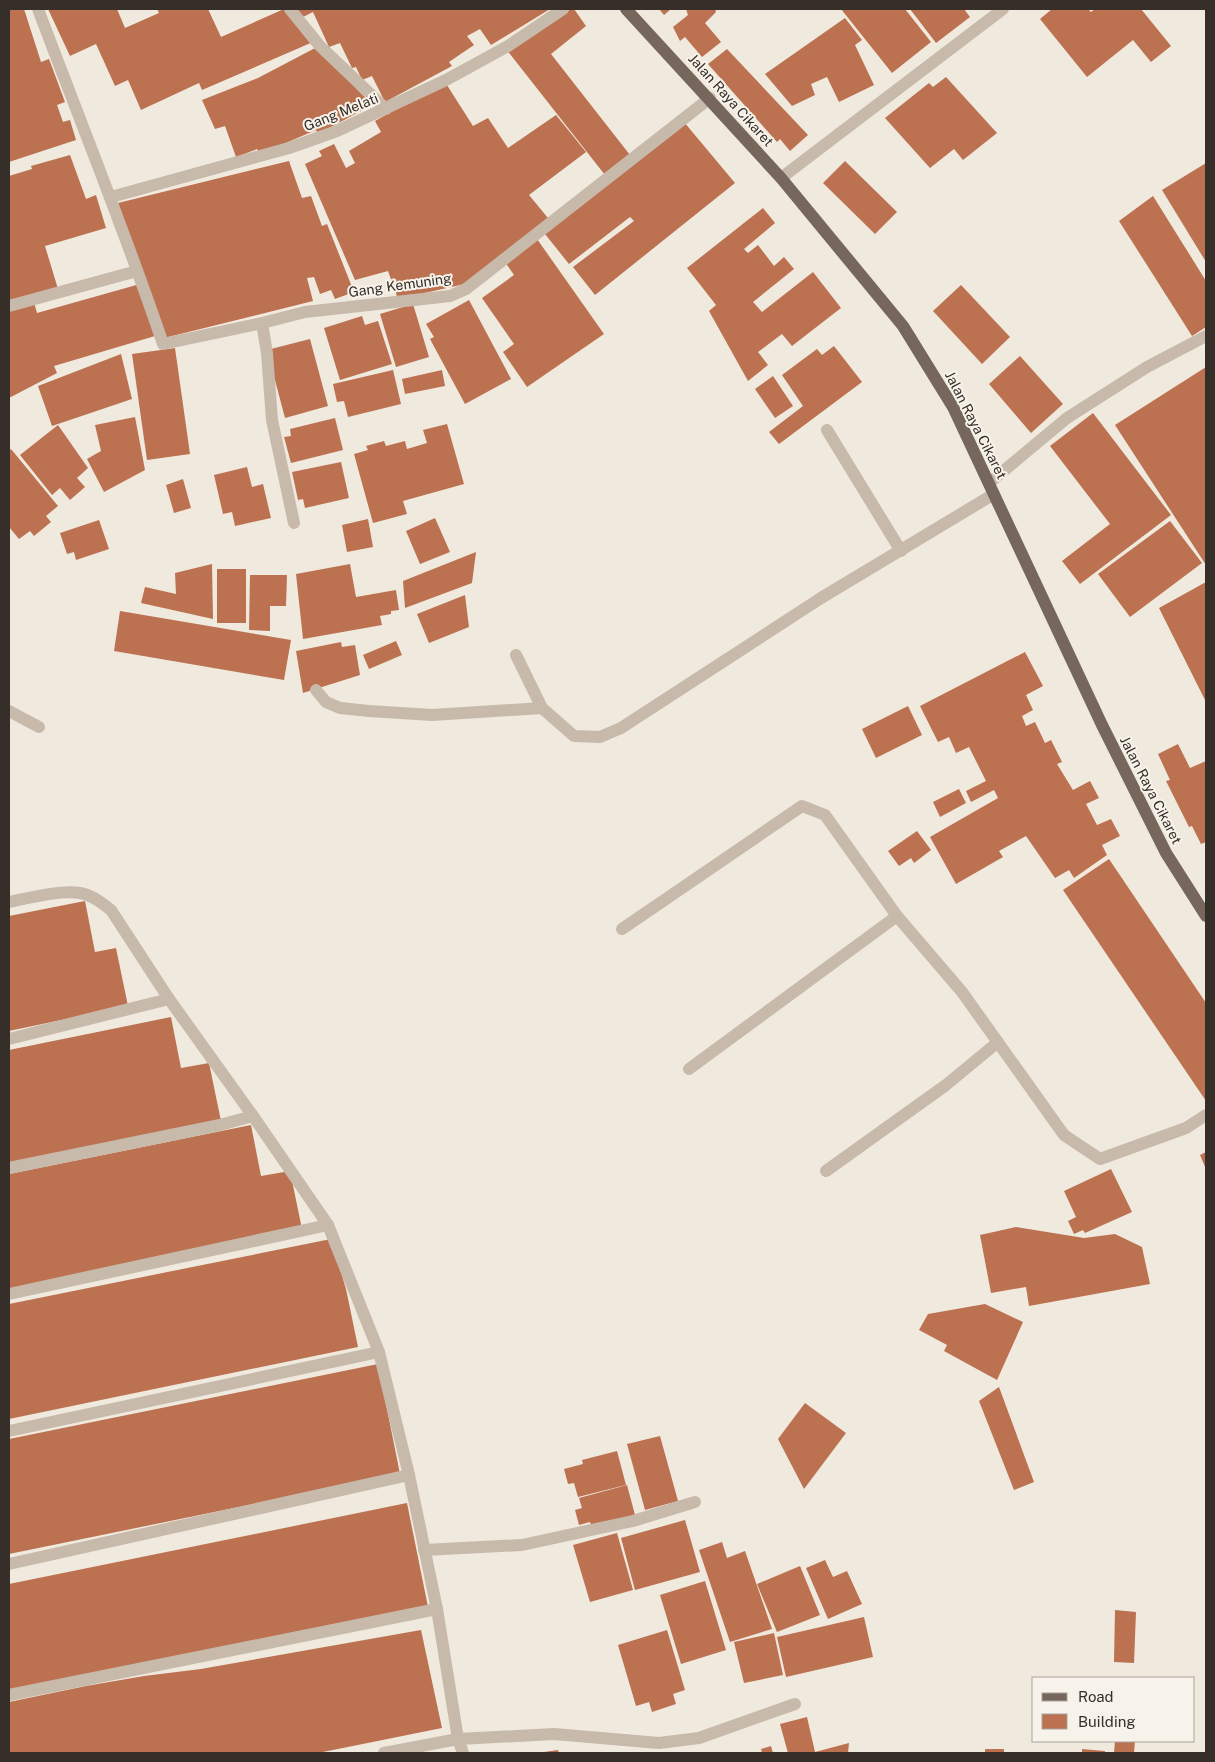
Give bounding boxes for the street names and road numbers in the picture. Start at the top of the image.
street label: Jalan Raya Cikaret [685,50,777,150]
street label: Gang Melati [301,90,381,134]
street label: Gang Kemuning [347,270,453,300]
street label: Jalan Raya Cikaret [942,368,1010,482]
street label: Jalan Raya Cikaret [1117,733,1185,847]

